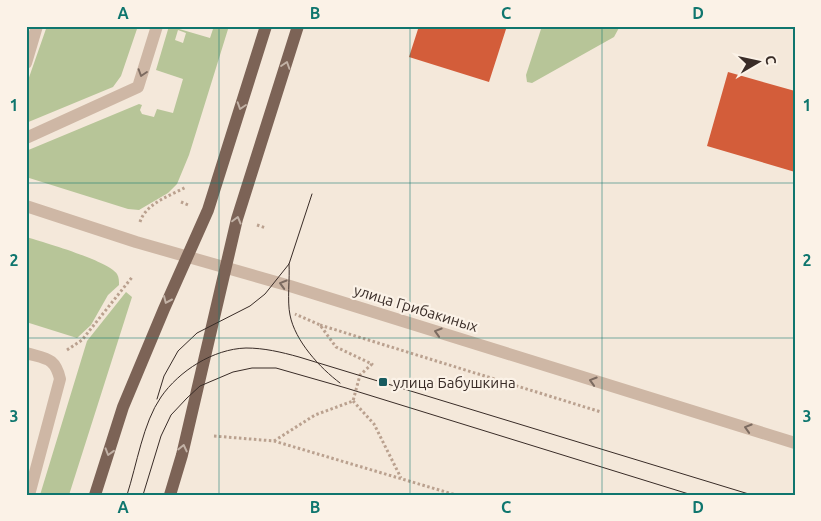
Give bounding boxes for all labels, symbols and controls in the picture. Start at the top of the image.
text: A [117,4,129,22]
text: B [310,4,320,22]
text: C [501,4,511,22]
text: D [692,4,704,22]
north arrow [734,38,784,88]
text: С [762,54,779,66]
one-way arrow [280,61,290,70]
one-way arrow [138,68,148,76]
text: 1 [9,96,19,114]
text: 1 [802,96,812,114]
one-way arrow [237,101,247,110]
one-way arrow [232,217,242,225]
text: 2 [9,251,19,269]
text: 2 [802,251,812,269]
one-way arrow [279,279,287,289]
street label: улица Грибакиных [352,281,481,335]
one-way arrow [163,295,174,304]
one-way arrow [434,328,442,338]
place label: улица Бабушкина [393,374,516,391]
marker: улица Бабушкина [377,376,389,388]
one-way arrow [589,376,598,386]
text: 3 [9,407,19,425]
text: 3 [802,407,812,425]
one-way arrow [745,424,753,434]
one-way arrow [177,443,188,452]
one-way arrow [104,447,114,455]
text: A [117,498,129,516]
text: B [310,498,320,516]
text: C [501,498,511,516]
text: D [692,498,704,516]

